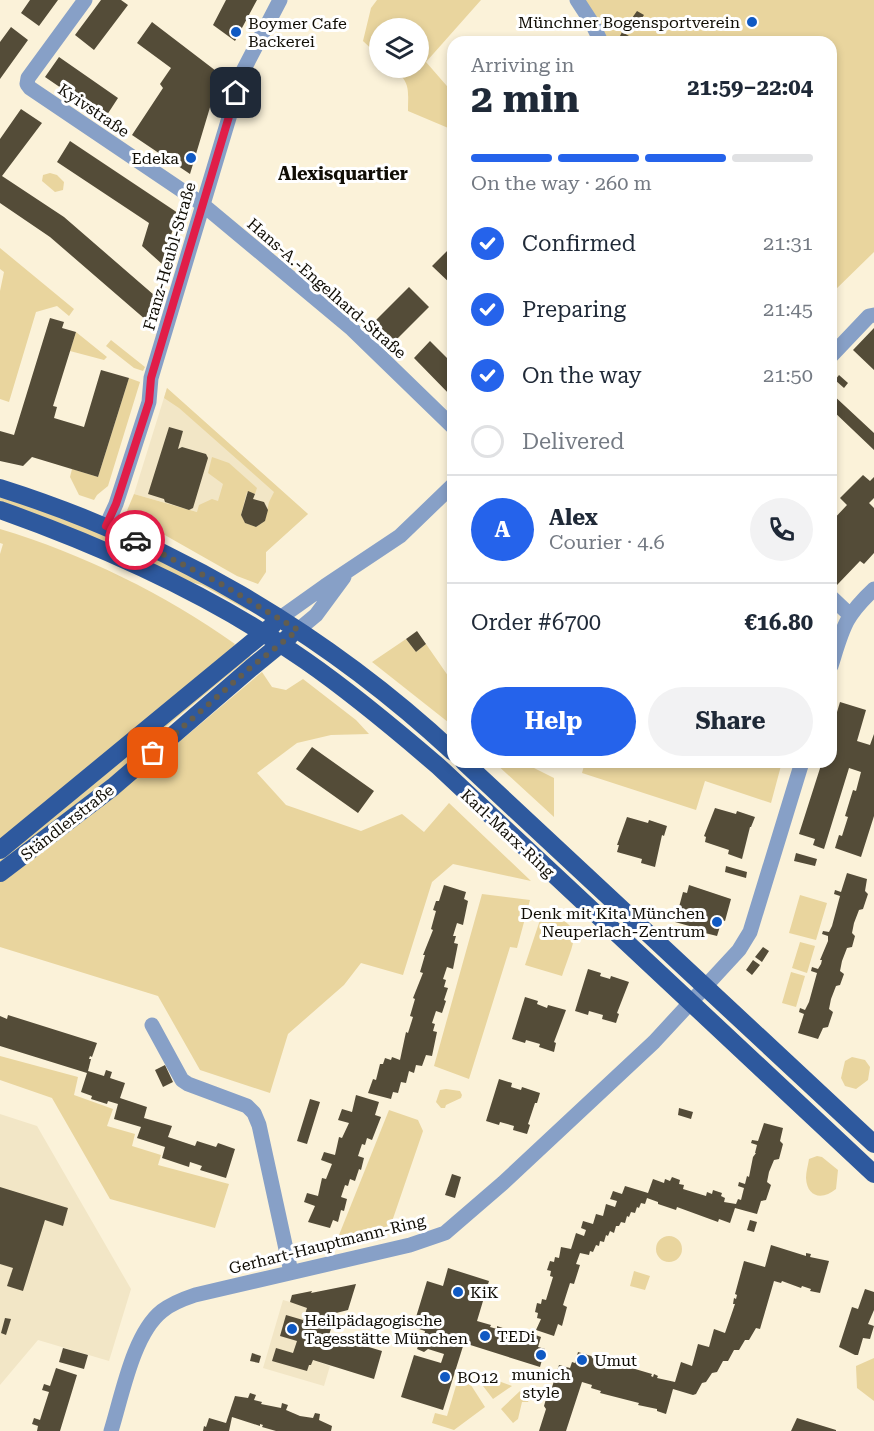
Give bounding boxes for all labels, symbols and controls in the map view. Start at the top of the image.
place label: Münchner Bogensportverein [518,13,740,32]
place label: Boymer Cafe Backerei [248,14,347,51]
marker: Münchner Bogensportverein [745,15,759,29]
map controls [369,18,429,78]
button: layers [369,18,429,78]
marker: Boymer Cafe Backerei [229,25,243,39]
text: Arriving in [471,53,574,77]
pin [210,67,261,118]
text: 21:59–22:04 [687,75,813,100]
icon: home [219,76,252,109]
text: 2 min [471,76,579,122]
street label: Kyivstraße [54,80,133,141]
place label: Edeka [132,149,179,168]
marker: Edeka [184,151,198,165]
district label: Alexisquartier [278,163,408,184]
text: On the way · 260 m [471,171,652,195]
street label: Franz-Heubl-Straße [139,180,200,332]
street label: Hans-A.-Engelhard-Straße [243,214,410,363]
icon: check [471,227,504,260]
text: Confirmed [522,231,636,256]
text: 21:31 [763,231,813,255]
icon: check [471,293,504,326]
text: Preparing [522,297,626,322]
text: 21:45 [763,297,813,321]
icon: check [471,359,504,392]
text: On the way [522,363,642,388]
text: 21:50 [763,363,813,387]
text: Delivered [522,429,624,454]
button: phone [750,498,813,561]
text: Alex [549,505,598,530]
courier [105,510,165,570]
text: A [495,517,510,542]
icon: car [119,524,152,557]
text: Courier · 4.6 [549,530,665,554]
text: Order #6700 [471,610,601,635]
text: €16.80 [744,610,813,635]
button: Help [471,687,636,756]
button: Share [648,687,813,756]
pin [127,727,178,778]
icon: bag [136,736,169,769]
street label: Ständlerstraße [17,780,118,865]
street label: Karl-Marx-Ring [457,785,559,882]
place label: Denk mit Kita München Neuperlach-Zentrum [521,904,705,941]
marker: Denk mit Kita München Neuperlach-Zentrum [710,915,724,929]
street label: Gerhart-Hauptmann-Ring [227,1211,428,1278]
place label: KiK [470,1283,499,1302]
marker: KiK [451,1285,465,1299]
place label: Heilpädagogische Tagesstätte München [304,1311,468,1348]
marker: Heilpädagogische Tagesstätte München [285,1322,299,1336]
place label: TEDi [497,1327,535,1346]
marker: TEDi [478,1329,492,1343]
marker: munich style [534,1348,548,1362]
place label: Umut [594,1351,637,1370]
marker: Umut [575,1353,589,1367]
place label: munich style [511,1365,571,1402]
place label: BO12 [457,1368,498,1387]
marker: BO12 [438,1370,452,1384]

